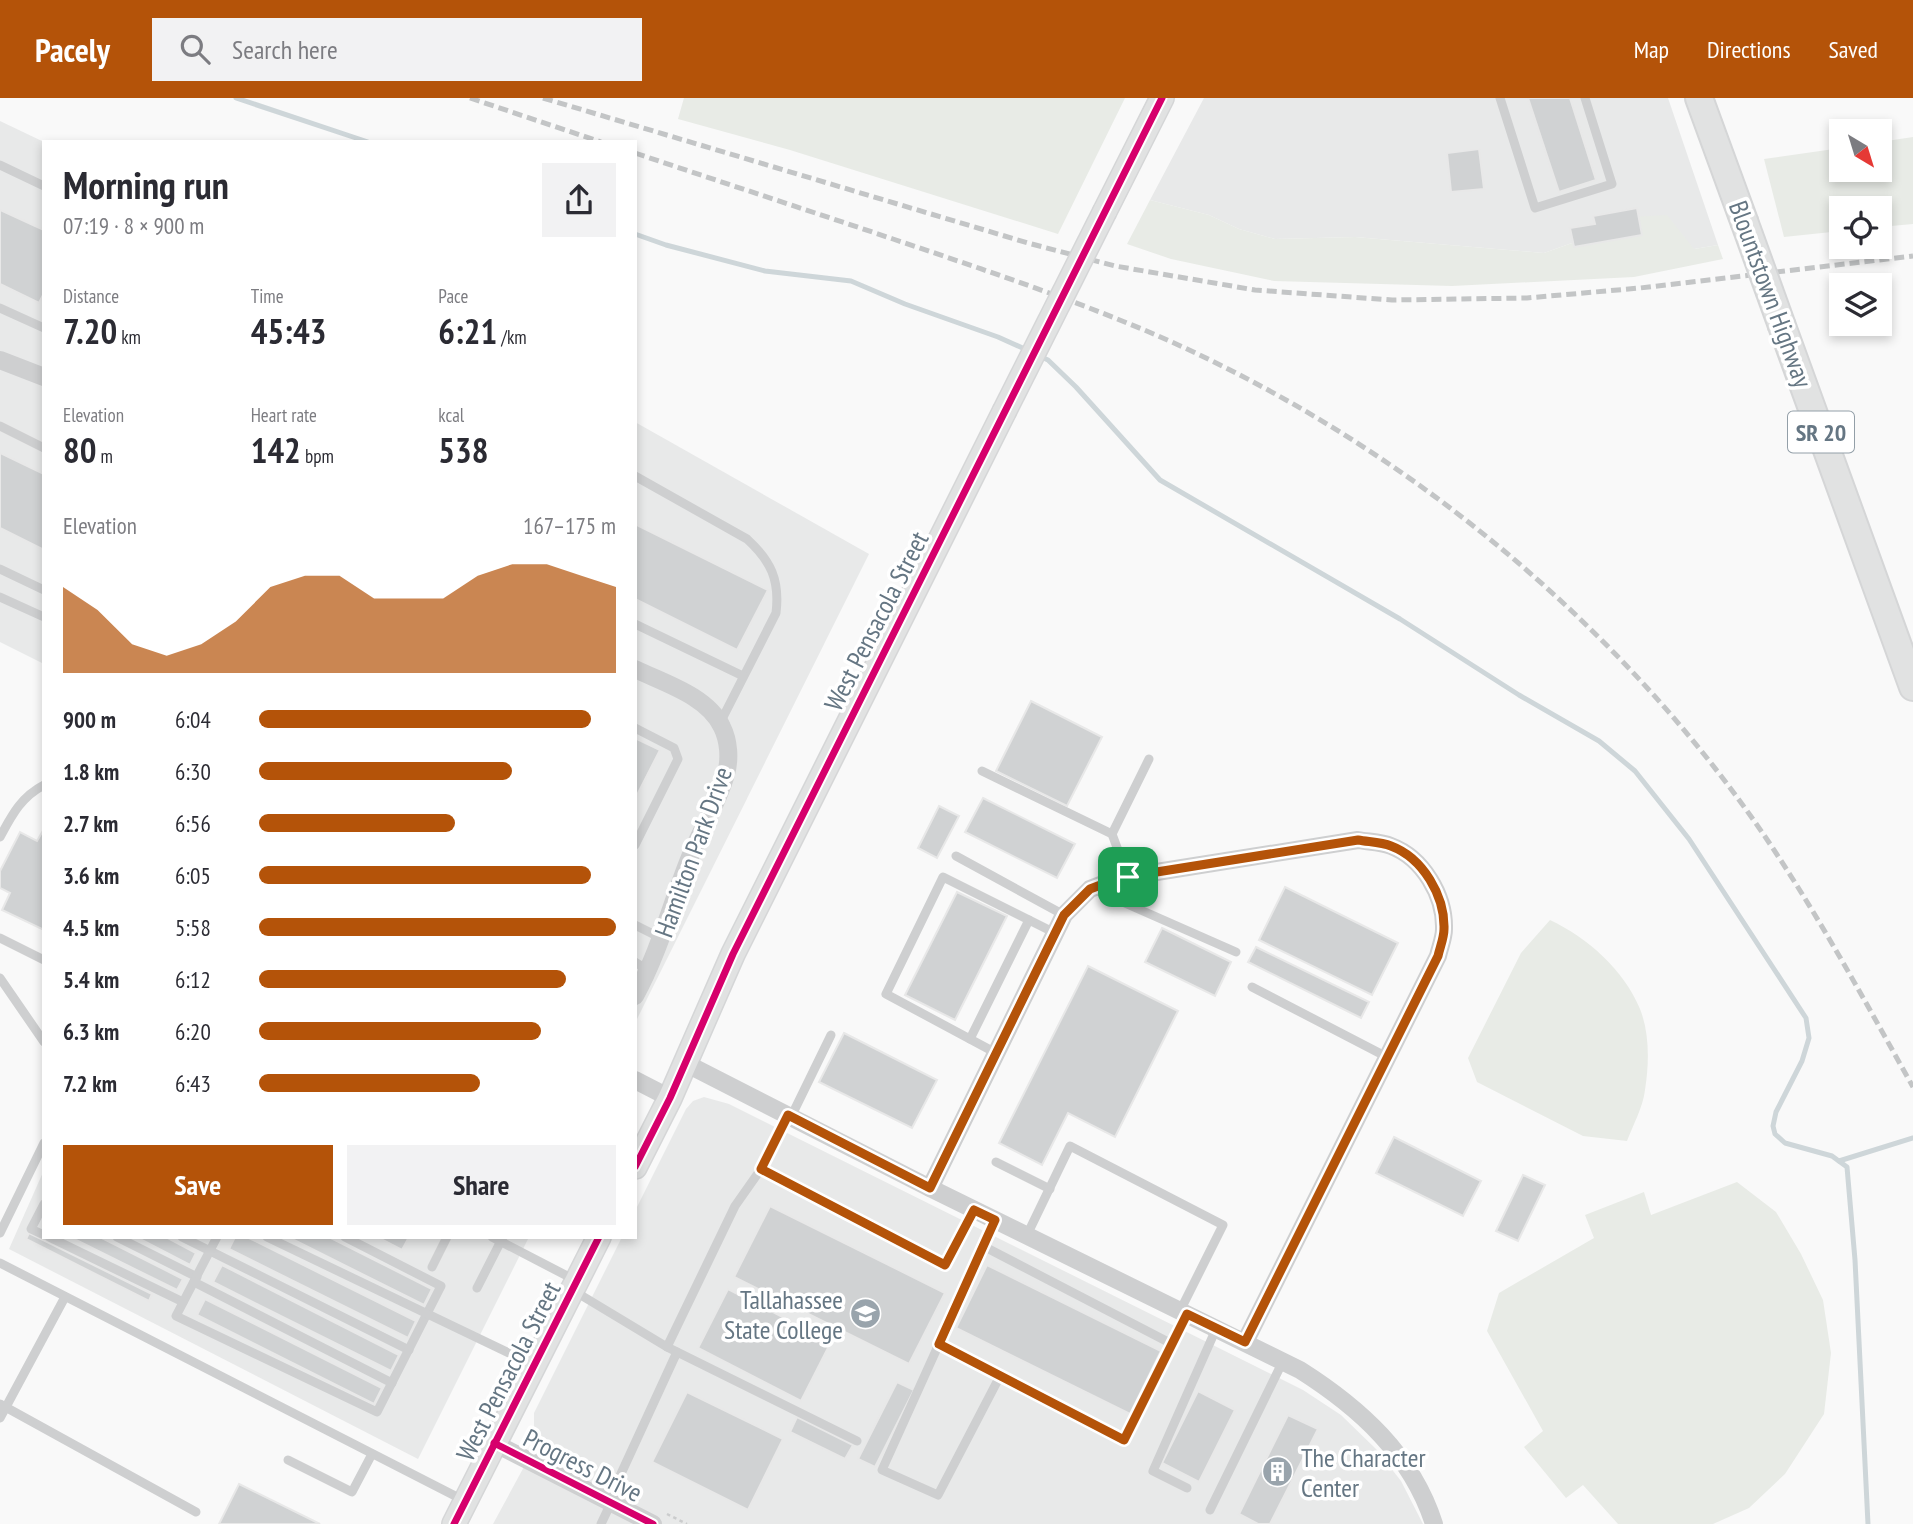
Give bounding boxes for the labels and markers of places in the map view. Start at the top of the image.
pin [1098,847,1158,907]
place label: Tallahassee State College [724,1283,843,1346]
school or university icon: Tallahassee State College [849,1297,883,1331]
place label: The Character Center [1301,1441,1426,1504]
building icon: The Character Center [1261,1455,1295,1489]

